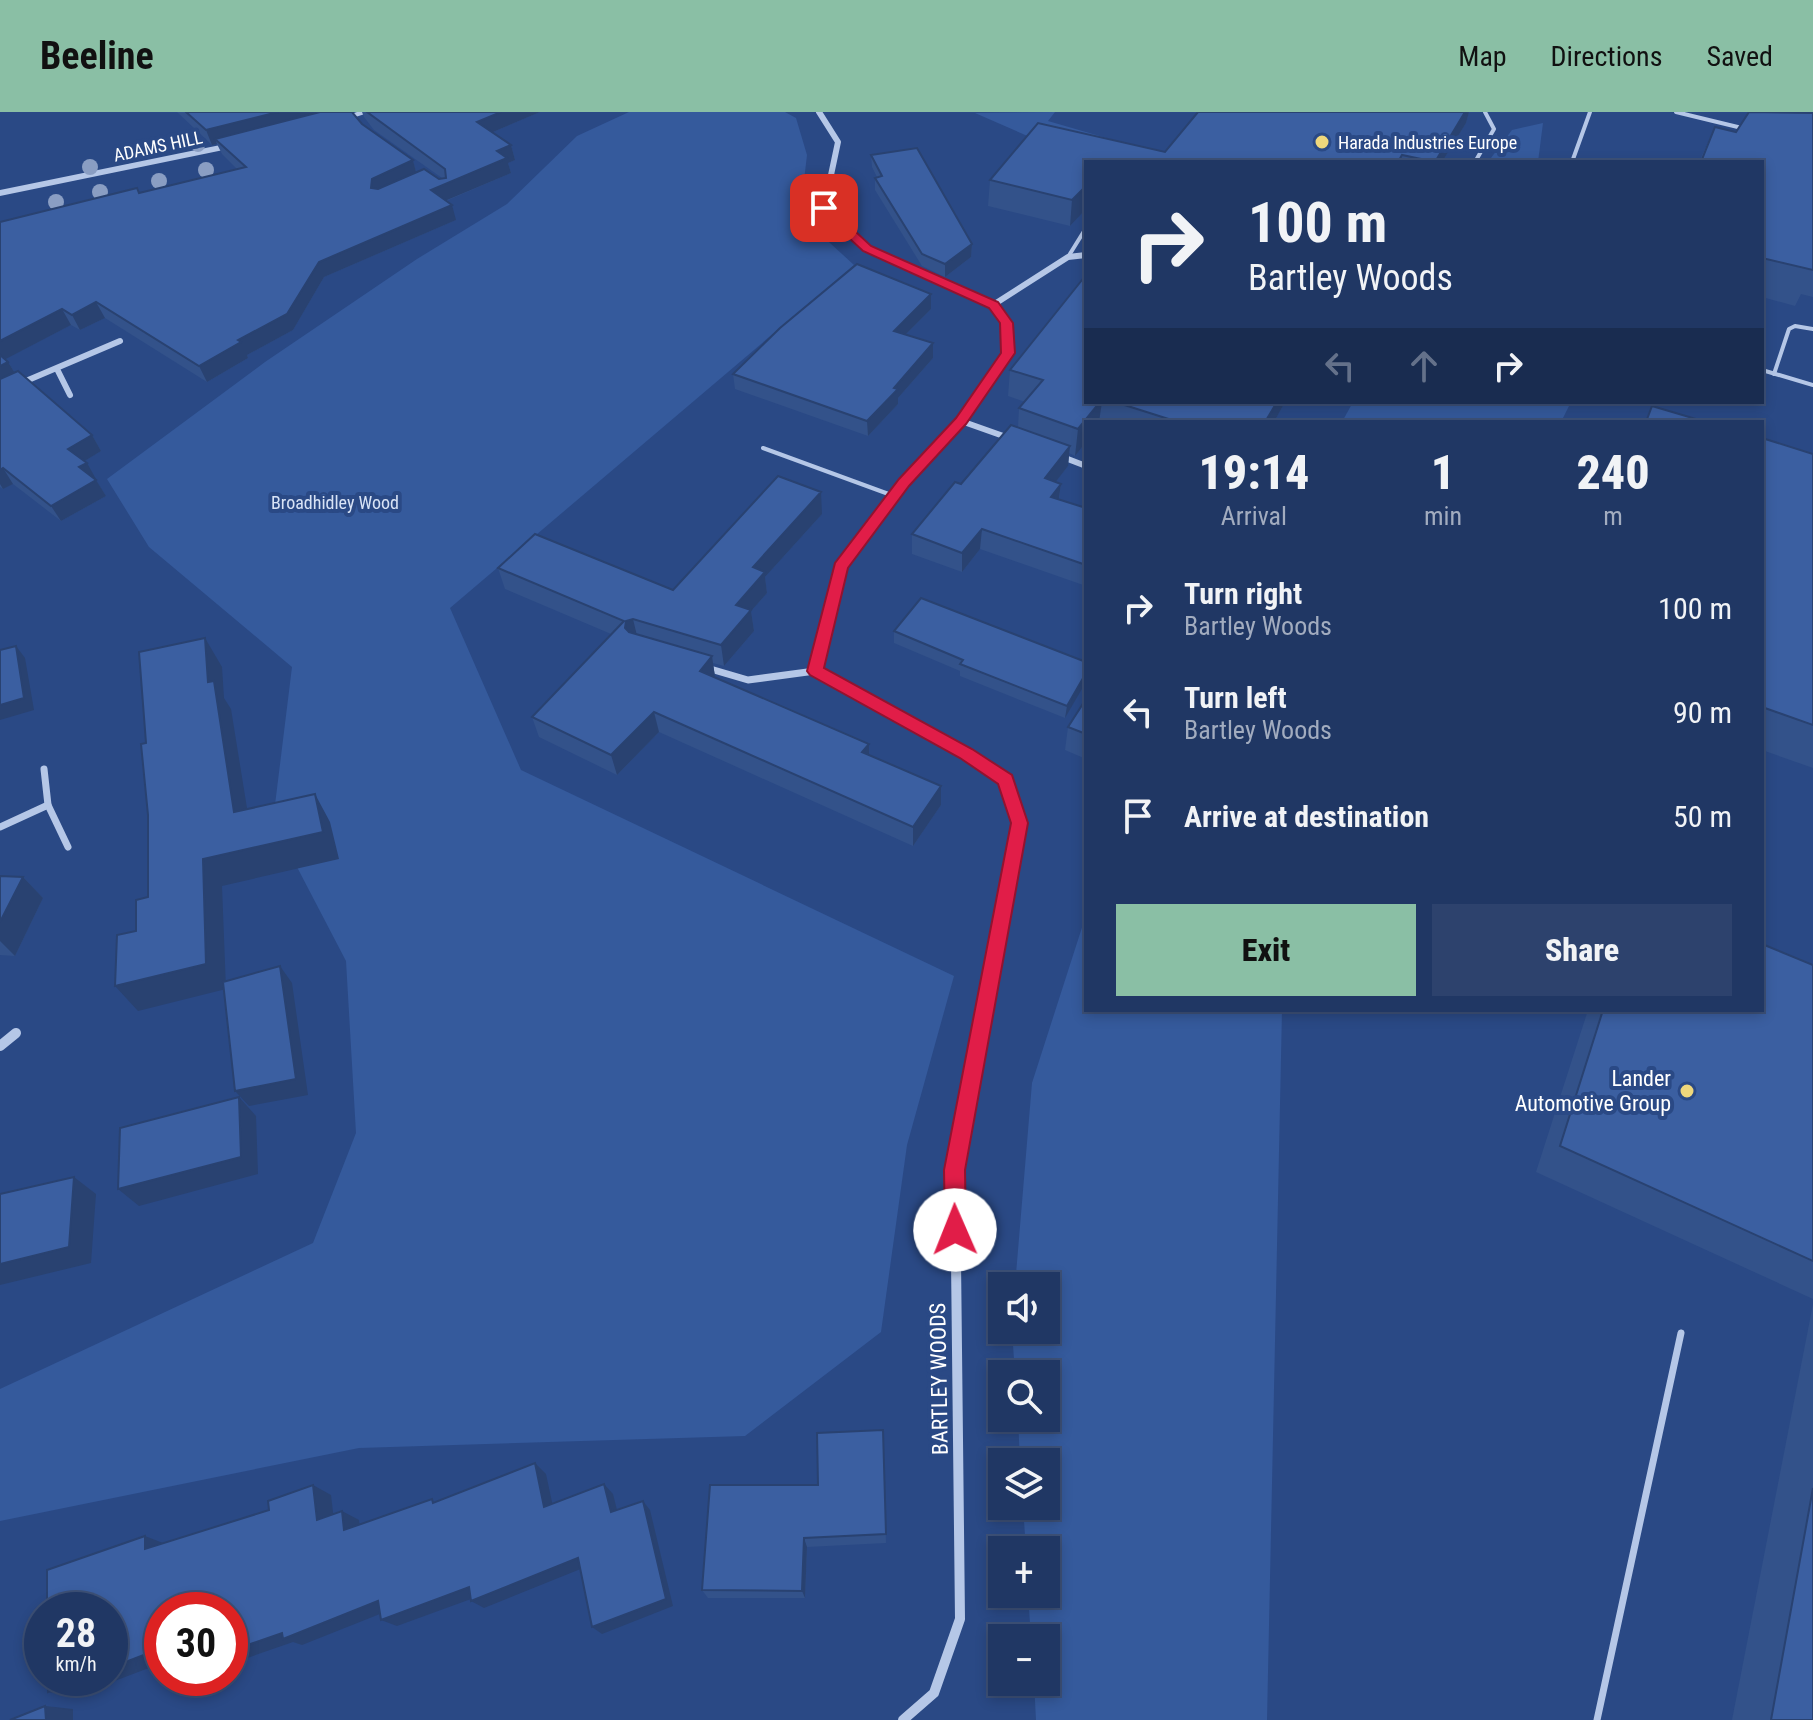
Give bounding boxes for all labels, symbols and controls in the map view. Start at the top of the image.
text: Beeline [40,34,154,78]
text: Map [1458,40,1507,73]
text: Directions [1551,40,1662,73]
text: Saved [1706,40,1773,73]
street label: ADAMS HILL [111,126,205,166]
place label: Harada Industries Europe [1338,132,1517,153]
marker: Harada Industries Europe [1313,133,1331,151]
pin [790,174,858,242]
icon: arrive [802,186,846,230]
text: 100 m [1248,190,1387,256]
icon: right [1116,192,1220,296]
text: Bartley Woods [1248,257,1453,299]
icon: left [1318,344,1362,388]
icon: ahead [1402,344,1446,388]
icon: right [1486,344,1530,388]
text: 19:14 [1198,444,1310,501]
text: 1 [1431,444,1455,501]
text: 240 [1576,444,1650,501]
park label: Broadhidley Wood [271,492,399,513]
text: Arrival [1221,501,1287,531]
text: min [1424,501,1462,531]
text: m [1603,501,1623,531]
text: Turn right [1184,576,1302,611]
icon: right [1116,586,1160,630]
text: 100 m [1658,591,1732,626]
text: Bartley Woods [1184,611,1332,641]
text: Turn left [1184,680,1287,715]
icon: left [1116,690,1160,734]
text: 90 m [1673,695,1732,730]
text: Bartley Woods [1184,715,1332,745]
icon: arrive [1116,794,1160,838]
text: Arrive at destination [1184,799,1429,834]
text: 50 m [1673,799,1732,834]
button: Exit [1116,904,1416,996]
button: Share [1432,904,1732,996]
place label: Lander Automotive Group [1515,1066,1671,1116]
marker: Lander Automotive Group [1678,1082,1696,1100]
position arrow [913,1188,997,1272]
map controls [988,1272,1060,1696]
button: sound [988,1272,1060,1344]
street label: BARTLEY WOODS [925,1303,953,1455]
button: search [988,1360,1060,1432]
button: layers [988,1448,1060,1520]
button: + [988,1536,1060,1608]
speed limit sign: 30 [144,1592,248,1696]
text: 28 [56,1610,96,1657]
button: − [988,1624,1060,1696]
text: km/h [55,1652,97,1676]

